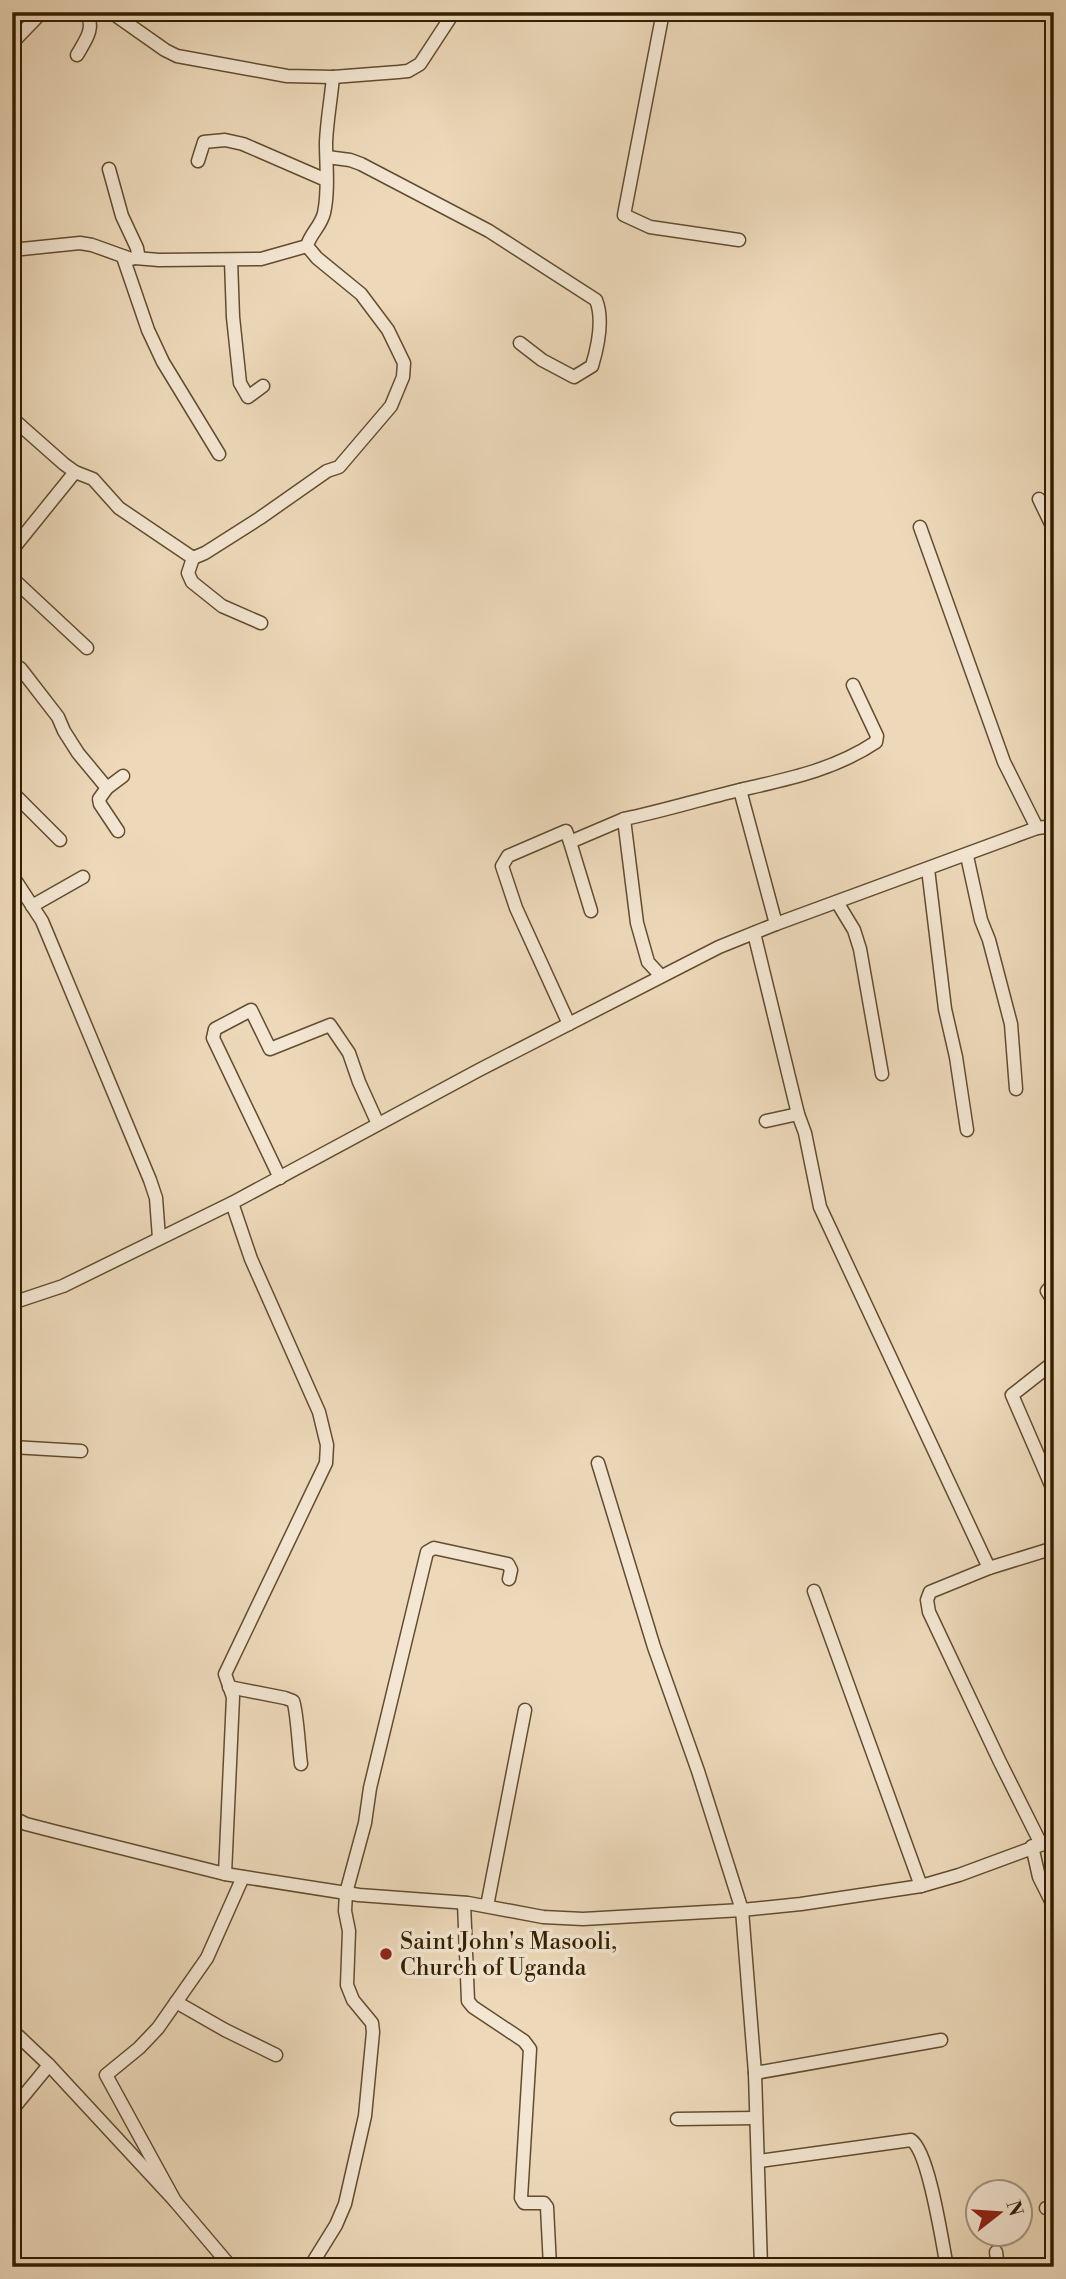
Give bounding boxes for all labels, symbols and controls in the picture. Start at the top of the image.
place label: Saint John's Masooli, Church of Uganda [400,1928,617,1982]
marker: Saint John's Masooli, Church of Uganda [378,1946,394,1962]
north arrow [964,2178,1034,2248]
text: N [1001,2198,1028,2219]

